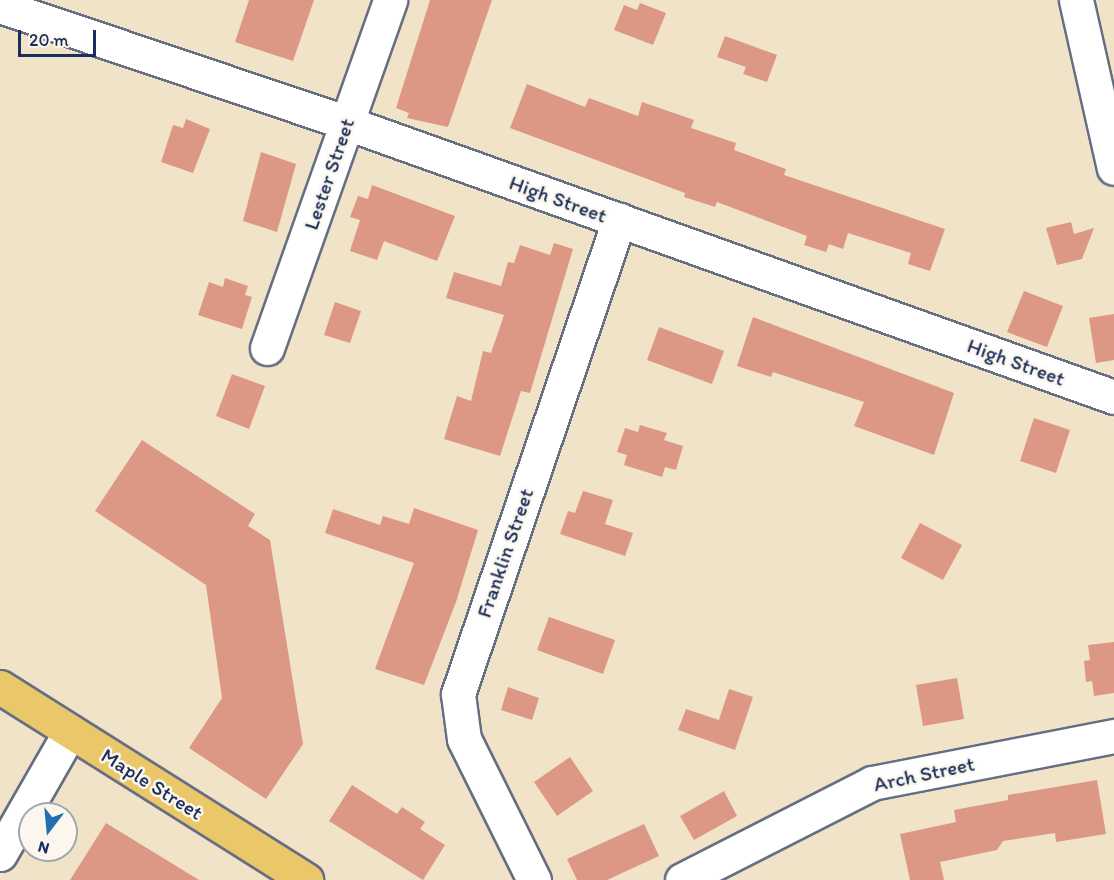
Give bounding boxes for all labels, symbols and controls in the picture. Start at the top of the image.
scale bar [21,18,99,56]
text: 20 m [29,29,69,51]
street label: Lester Street [298,115,360,233]
street label: High Street [506,170,610,228]
street label: High Street [964,333,1068,391]
street label: Franklin Street [471,485,539,621]
street label: Maple Street [97,743,207,825]
street label: Arch Street [871,751,977,797]
north arrow [18,802,78,862]
text: N [36,837,51,858]

